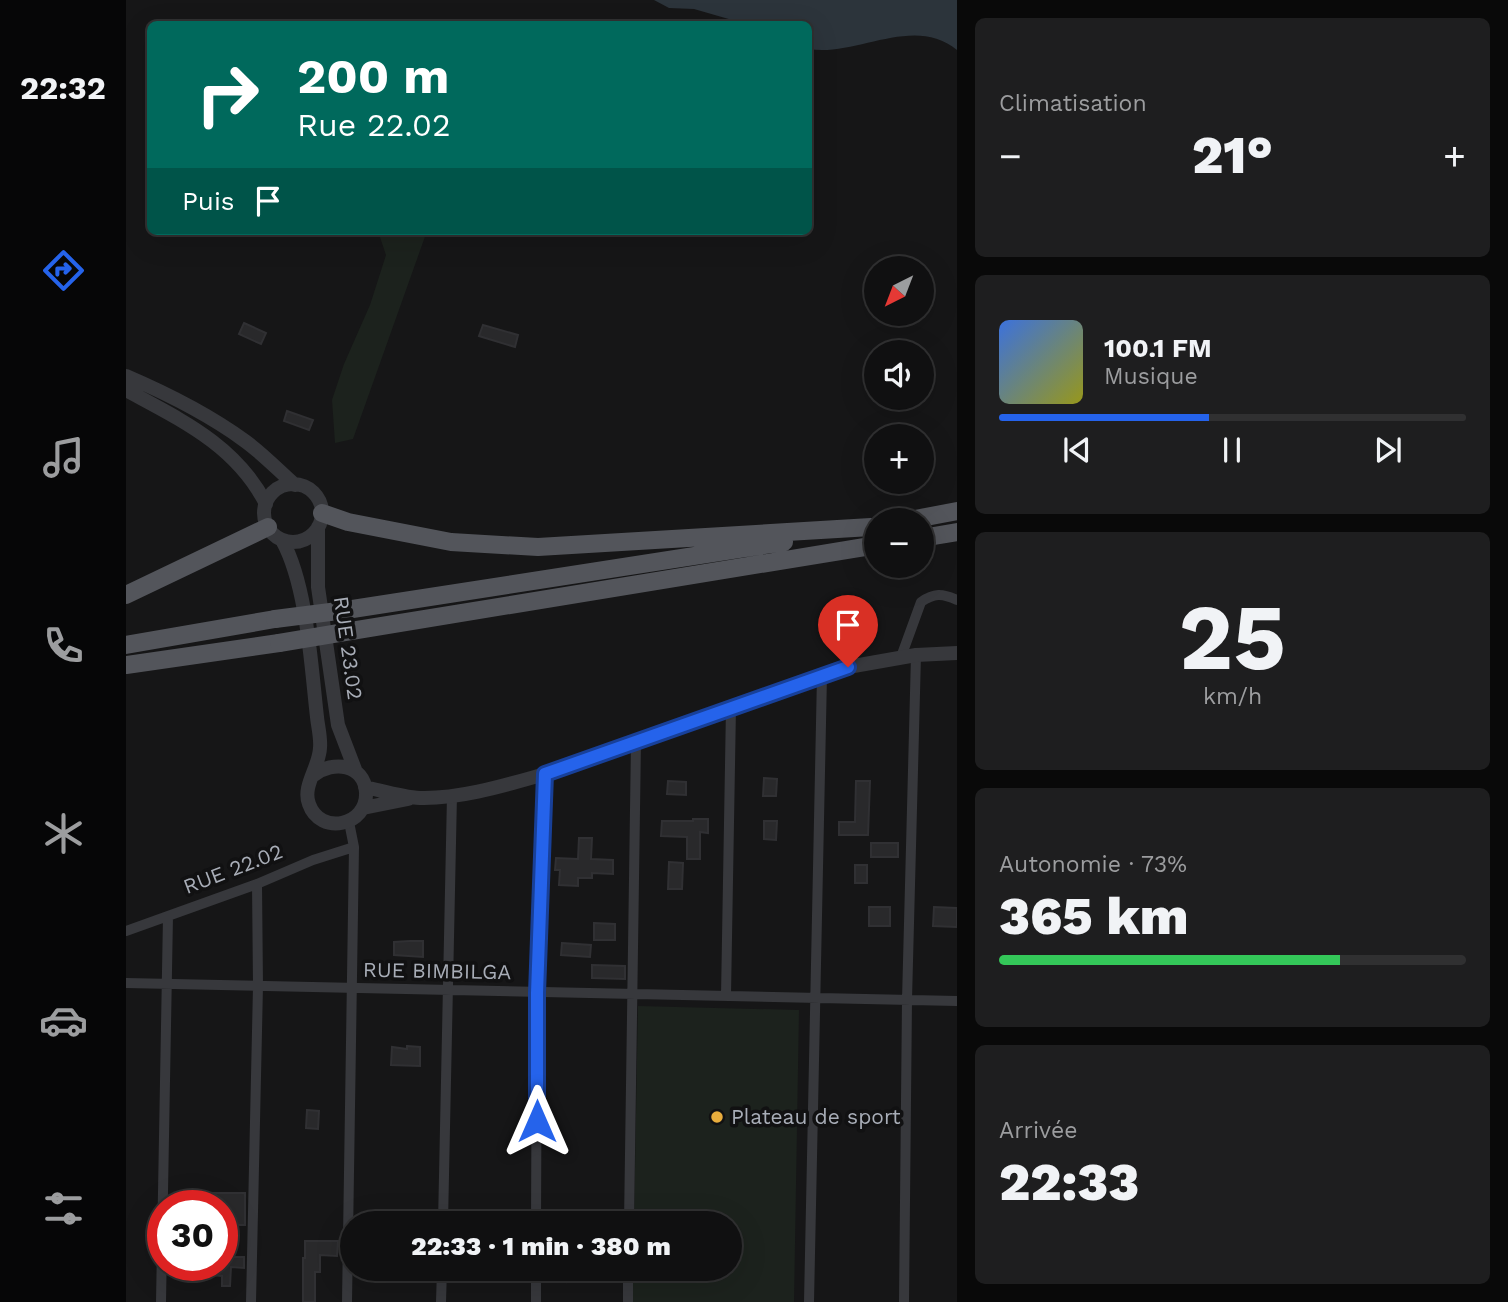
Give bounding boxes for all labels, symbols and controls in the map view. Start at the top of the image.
text: 200 m [297,47,449,105]
icon: right [182,49,273,140]
text: 22:32 [20,69,106,107]
text: Climatisation [999,90,1147,117]
text: Rue 22.02 [297,106,451,144]
text: 21° [1192,125,1273,186]
text: − [999,134,1022,178]
text: + [1443,134,1466,178]
icon: arrive [249,182,287,220]
text: Puis [182,186,235,216]
icon: directions [39,246,88,295]
north arrow [864,256,934,326]
map controls [864,256,934,578]
text: 100.1 FM [1104,333,1212,363]
button: sound [864,340,934,410]
text: Musique [1104,363,1198,390]
button: + [864,424,934,494]
icon: previous [1058,431,1096,469]
icon: pause [1213,431,1251,469]
icon: next [1369,431,1407,469]
icon: music [39,433,88,482]
button: − [864,508,934,578]
text: 25 [1179,584,1286,691]
street label: RUE 23.02 [329,595,368,701]
pin [818,595,878,667]
icon: arrive [829,606,867,644]
icon: phone [39,621,88,670]
text: km/h [1203,683,1262,710]
icon: climate [39,809,88,858]
street label: RUE 22.02 [180,838,286,899]
text: Autonomie · 73% [999,851,1187,878]
text: 365 km [999,886,1189,947]
street label: RUE BIMBILGA [363,957,512,984]
icon: car [39,996,88,1045]
position arrow [500,1084,574,1158]
place label: Plateau de sport [731,1104,901,1129]
marker: Plateau de sport [709,1109,725,1125]
text: Arrivée [999,1117,1078,1144]
text: 22:33 [999,1152,1139,1213]
icon: filters [39,1184,88,1233]
speed limit sign: 30 [147,1190,238,1281]
text: 22:33 · 1 min · 380 m [411,1231,671,1261]

